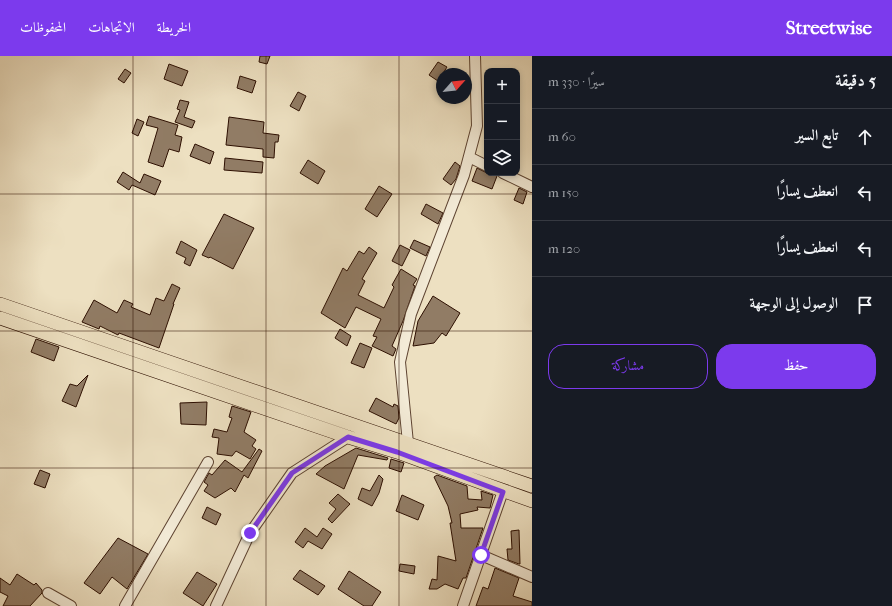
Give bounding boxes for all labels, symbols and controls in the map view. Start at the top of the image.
text: Streetwise [786,17,872,39]
text: المحفوظات [20,19,66,36]
text: الاتجاهات [88,19,135,36]
text: الخريطة [157,19,191,36]
north arrow [436,68,472,104]
map controls [484,68,520,176]
button: + [484,68,520,104]
text: 5 دقيقة [835,70,876,90]
text: سيرًا · 330 m [548,74,605,89]
button: − [484,104,520,140]
text: تابع السير [796,126,838,144]
icon: ahead [854,126,876,148]
text: 60 m [548,129,576,144]
button: layers [484,140,520,176]
text: انعطف يسارًا [777,182,838,200]
icon: left [854,182,876,204]
text: 150 m [548,185,579,200]
text: انعطف يسارًا [777,238,838,256]
icon: left [854,238,876,260]
text: 120 m [548,241,580,256]
text: الوصول إلى الوجهة [749,294,838,312]
icon: arrive [854,294,876,316]
button: مشاركة [548,344,708,389]
button: حفظ [716,344,876,389]
route end [241,524,259,542]
route start [472,546,490,564]

